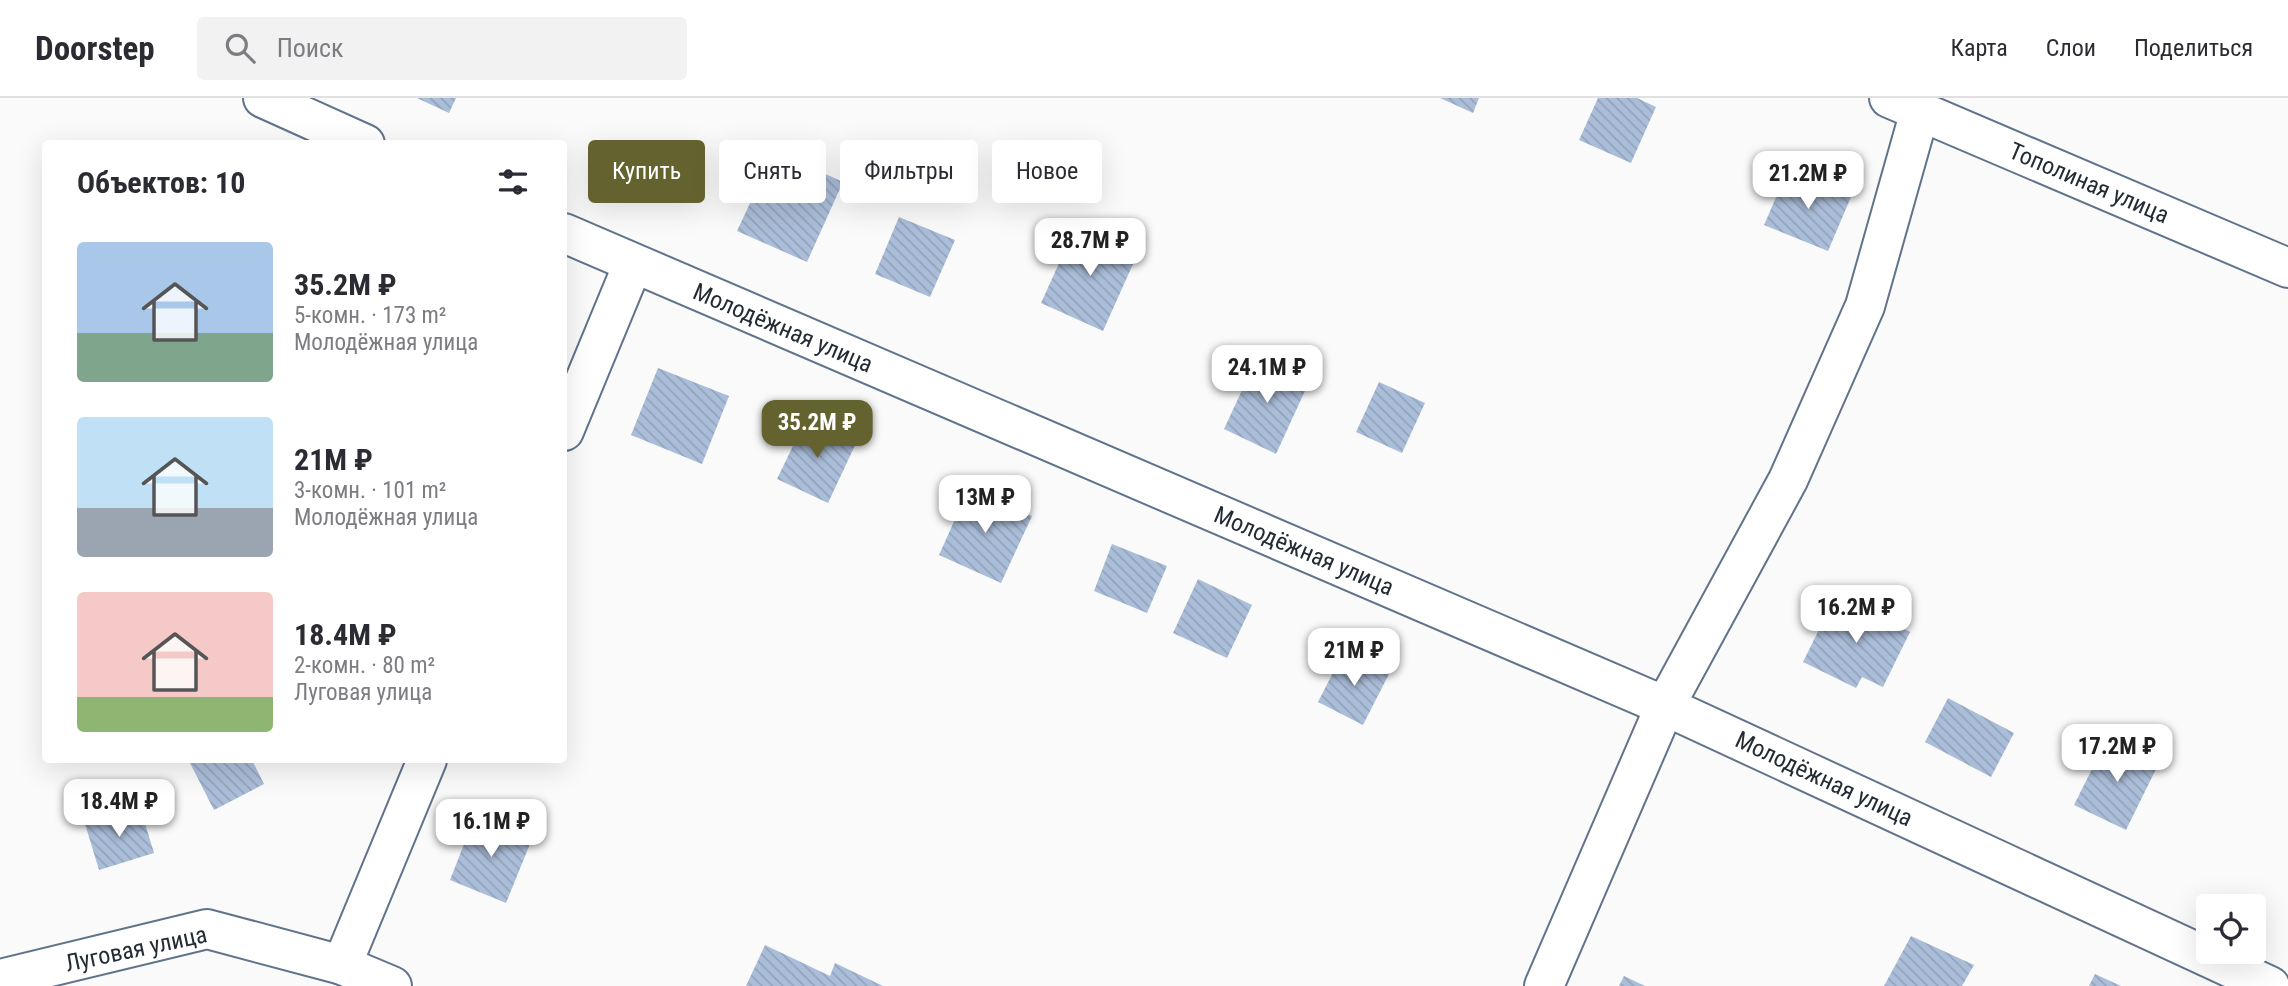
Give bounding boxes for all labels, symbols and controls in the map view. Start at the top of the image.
search box [197,17,687,80]
text: Doorstep [35,29,155,68]
icon: search [221,29,259,67]
text: Поиск [277,33,344,63]
text: Карта [1950,34,2008,62]
text: Слои [2046,34,2096,62]
text: Поделиться [2134,34,2253,62]
street label: Тополиная улица [2005,137,2173,229]
chip: Купить [588,140,705,203]
chip: Снять [719,140,826,203]
chip: Фильтры [840,140,978,203]
chip: Новое [992,140,1102,203]
pin: 21.2M ₽ [1743,152,1873,211]
text: 21.2M ₽ [1769,160,1847,187]
icon: filters [494,163,532,201]
text: Объектов: 10 [77,165,245,200]
pin: 28.7M ₽ [1025,218,1155,278]
text: 28.7M ₽ [1051,227,1129,254]
text: 35.2M ₽ [294,267,397,302]
icon: home [133,270,217,354]
street label: Молодёжная улица [689,278,877,378]
text: 5-комн. · 173 m² [294,302,446,329]
text: Молодёжная улица [294,329,478,356]
pin: 24.1M ₽ [1202,345,1332,405]
text: 24.1M ₽ [1228,354,1306,381]
pin: 35.2M ₽ [752,400,882,460]
text: 35.2M ₽ [778,409,856,436]
text: 21M ₽ [294,442,373,477]
icon: home [133,445,217,529]
pin: 13M ₽ [936,476,1034,535]
text: 3-комн. · 101 m² [294,477,446,504]
text: 13M ₽ [955,484,1015,511]
street label: Молодёжная улица [1210,501,1398,601]
text: Молодёжная улица [294,504,478,531]
pin: 16.2M ₽ [1791,586,1921,645]
text: 16.2M ₽ [1817,594,1895,621]
text: 18.4M ₽ [294,617,397,652]
icon: home [133,620,217,704]
pin: 21M ₽ [1305,628,1403,688]
text: 21M ₽ [1324,637,1384,664]
text: 2-комн. · 80 m² [294,652,435,679]
text: Луговая улица [294,679,432,706]
pin: 17.2M ₽ [2052,724,2182,784]
street label: Молодёжная улица [1731,726,1917,832]
text: 17.2M ₽ [2078,733,2156,760]
pin: 18.4M ₽ [54,780,184,839]
text: 18.4M ₽ [80,788,158,815]
pin: 16.1M ₽ [426,800,556,859]
text: 16.1M ₽ [452,808,530,835]
map controls [2196,894,2266,964]
button: locate [2196,894,2266,964]
street label: Луговая улица [63,920,209,978]

